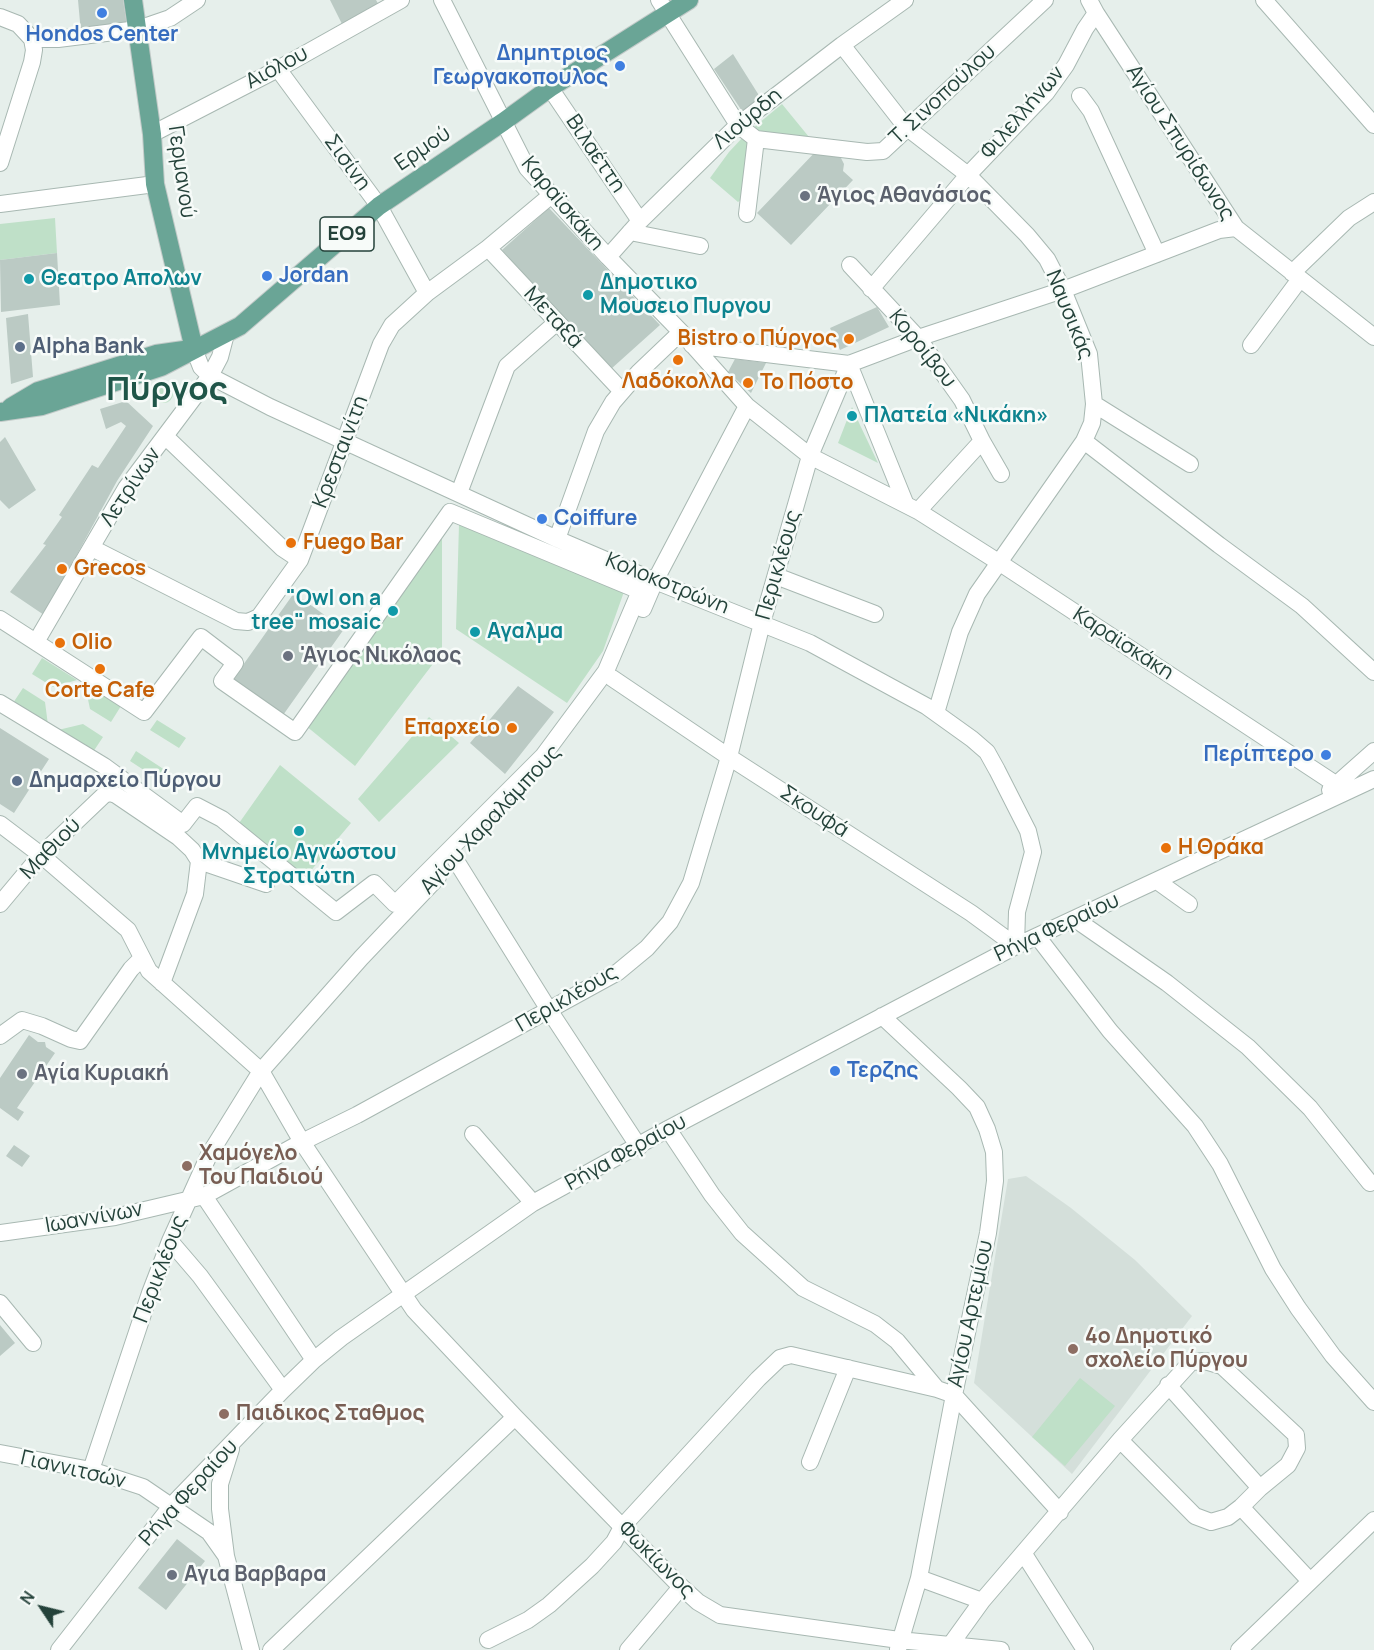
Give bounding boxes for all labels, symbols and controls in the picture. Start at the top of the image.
marker: Hondos Center [95,6,109,20]
place label: Hondos Center [26,22,178,48]
street label: Τ. Σινοπούλου [885,39,1001,151]
street label: Αιόλου [242,41,312,95]
place label: Δημητριος Γεωργακοπουλος [433,41,608,91]
marker: Δημητριος Γεωργακοπουλος [613,59,627,73]
street label: Αγίου Σπυρίδωνος [1120,60,1240,226]
street label: Φιλελλήνων [976,61,1070,165]
street label: Λιούρδη [709,83,787,155]
street label: Βιλαέττη [560,110,630,198]
street label: Ερμού [390,121,456,177]
street label: Γερμανού [162,124,200,220]
street label: Σισίνη [318,130,376,196]
street label: Καραϊσκάκη [515,152,609,256]
place label: Άγιος Αθανάσιος [817,183,991,209]
marker: Άγιος Αθανάσιος [798,189,812,203]
road number: ΕΟ9 [320,217,374,251]
place label: Jordan [279,263,349,289]
place label: Θεατρο Απολων [41,266,202,292]
street label: Ναυσικάς [1040,267,1098,363]
marker: Jordan [260,269,274,283]
place label: Δημοτικο Μουσειο Πυργου [600,270,771,320]
marker: Θεατρο Απολων [22,272,36,286]
street label: Μεταξά [518,282,588,354]
marker: Δημοτικο Μουσειο Πυργου [581,288,595,302]
street label: Κοροίβου [883,305,961,393]
place label: Bistro ο Πύργος [678,326,837,352]
marker: Bistro ο Πύργος [842,332,856,346]
place label: Alpha Bank [32,334,144,360]
marker: Alpha Bank [13,340,27,354]
marker: Λαδόκολλα [671,353,685,367]
place label: Λαδόκολλα [622,369,734,395]
place label: Το Πόστο [760,370,853,396]
district label: Πύργος [106,371,228,411]
marker: Το Πόστο [741,376,755,390]
street label: Κρεσταινίτη [308,392,374,512]
place label: Πλατεία «Νικάκη» [864,403,1049,429]
marker: Πλατεία «Νικάκη» [845,409,859,423]
street label: Λετρίνων [95,443,167,531]
place label: Coiffure [554,506,637,532]
street label: Περικλέους [751,507,807,623]
marker: Coiffure [535,512,549,526]
place label: Fuego Bar [303,530,404,556]
marker: Fuego Bar [284,536,298,550]
street label: Κολοκοτρώνη [602,548,732,620]
place label: Grecos [74,556,146,582]
marker: Grecos [55,562,69,576]
place label: "Owl on a tree" mosaic [252,586,381,636]
street label: Καραϊσκάκη [1068,602,1178,686]
marker: "Owl on a tree" mosaic [386,604,400,618]
place label: Αγαλμα [487,619,563,645]
marker: Αγαλμα [468,625,482,639]
place label: Olio [72,630,112,656]
marker: Olio [53,636,67,650]
place label: 'Αγιος Νικόλαος [300,643,461,669]
marker: 'Αγιος Νικόλαος [281,649,295,663]
marker: Corte Cafe [93,662,107,676]
place label: Corte Cafe [45,678,155,704]
place label: Επαρχείο [404,715,500,741]
marker: Επαρχείο [505,721,519,735]
street label: Αγίου Χαραλάμπους [415,740,567,900]
place label: Περίπτερο [1204,742,1314,768]
marker: Περίπτερο [1319,748,1333,762]
place label: Δημαρχείο Πύργου [29,768,222,794]
marker: Δημαρχείο Πύργου [10,774,24,788]
street label: Σκουφά [775,781,853,843]
street label: Μαθιού [16,813,86,885]
marker: Μνημείο Αγνώστου Στρατιώτη [292,824,306,838]
place label: Η Θράκα [1178,835,1264,861]
place label: Μνημείο Αγνώστου Στρατιώτη [202,840,396,890]
marker: Η Θράκα [1159,841,1173,855]
street label: Ρήγα Φεραίου [991,888,1123,968]
street label: Περικλέους [512,960,622,1038]
place label: Τερζης [847,1058,918,1084]
place label: Αγία Κυριακή [34,1061,169,1087]
marker: Τερζης [828,1064,842,1078]
marker: Αγία Κυριακή [15,1067,29,1081]
street label: Ρήγα Φεραίου [561,1109,691,1197]
place label: Χαμόγελο Του Παιδιού [199,1141,323,1191]
marker: Χαμόγελο Του Παιδιού [180,1159,194,1173]
street label: Ιωαννίνων [43,1197,145,1239]
street label: Περικλέους [129,1212,193,1326]
street label: Αγίου Αρτεμίου [943,1238,999,1390]
place label: 4ο Δημοτικό σχολείο Πύργου [1085,1324,1248,1374]
marker: 4ο Δημοτικό σχολείο Πύργου [1066,1342,1080,1356]
place label: Παιδικος Σταθμος [236,1401,425,1427]
marker: Παιδικος Σταθμος [217,1407,231,1421]
street label: Ρήγα Φεραίου [135,1434,243,1552]
street label: Γιαννιτσών [18,1446,128,1494]
street label: Φωκίωνος [612,1516,700,1604]
place label: Αγια Βαρβαρα [184,1562,326,1588]
marker: Αγια Βαρβαρα [165,1568,179,1582]
north arrow [12,1578,72,1638]
text: N [15,1587,40,1609]

